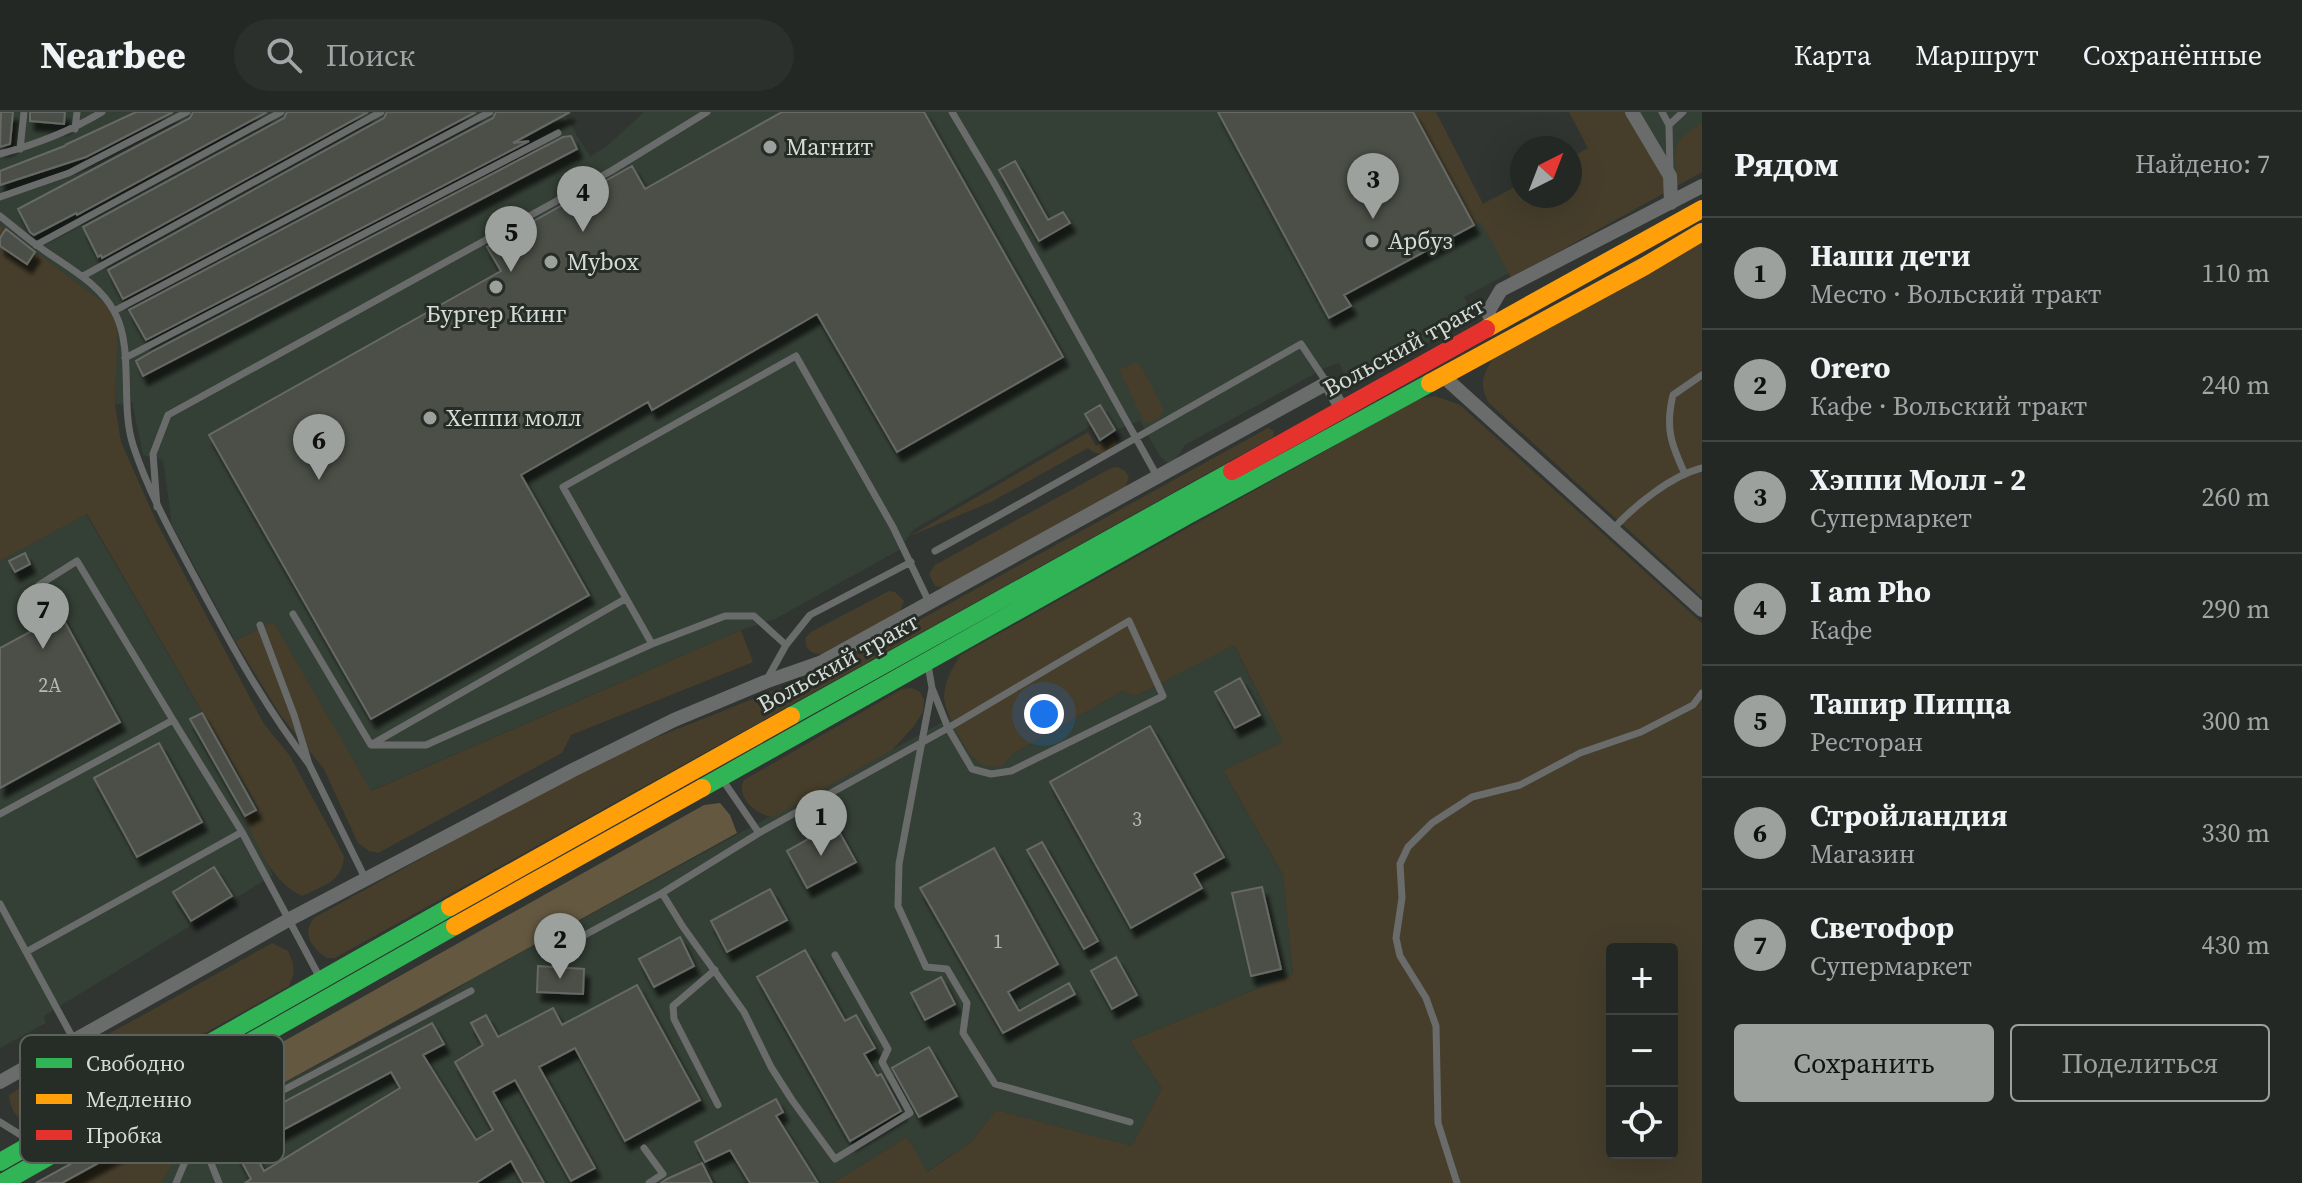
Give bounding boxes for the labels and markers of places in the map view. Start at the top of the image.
place label: Магнит [786,130,873,163]
marker: Магнит [761,138,779,156]
pin: 3 [1347,153,1399,219]
pin: 4 [557,166,609,232]
pin: 5 [485,206,537,272]
place label: Арбуз [1388,224,1453,257]
marker: Арбуз [1363,232,1381,250]
place label: Mybox [567,245,639,278]
marker: Mybox [542,253,560,271]
marker: Бургер Кинг [487,278,505,296]
place label: Бургер Кинг [426,297,566,330]
place label: Хеппи молл [446,401,582,434]
marker: Хеппи молл [421,409,439,427]
pin: 6 [293,414,345,480]
pin: 7 [17,583,69,649]
pin: 1 [795,790,847,856]
pin: 2 [534,913,586,979]

